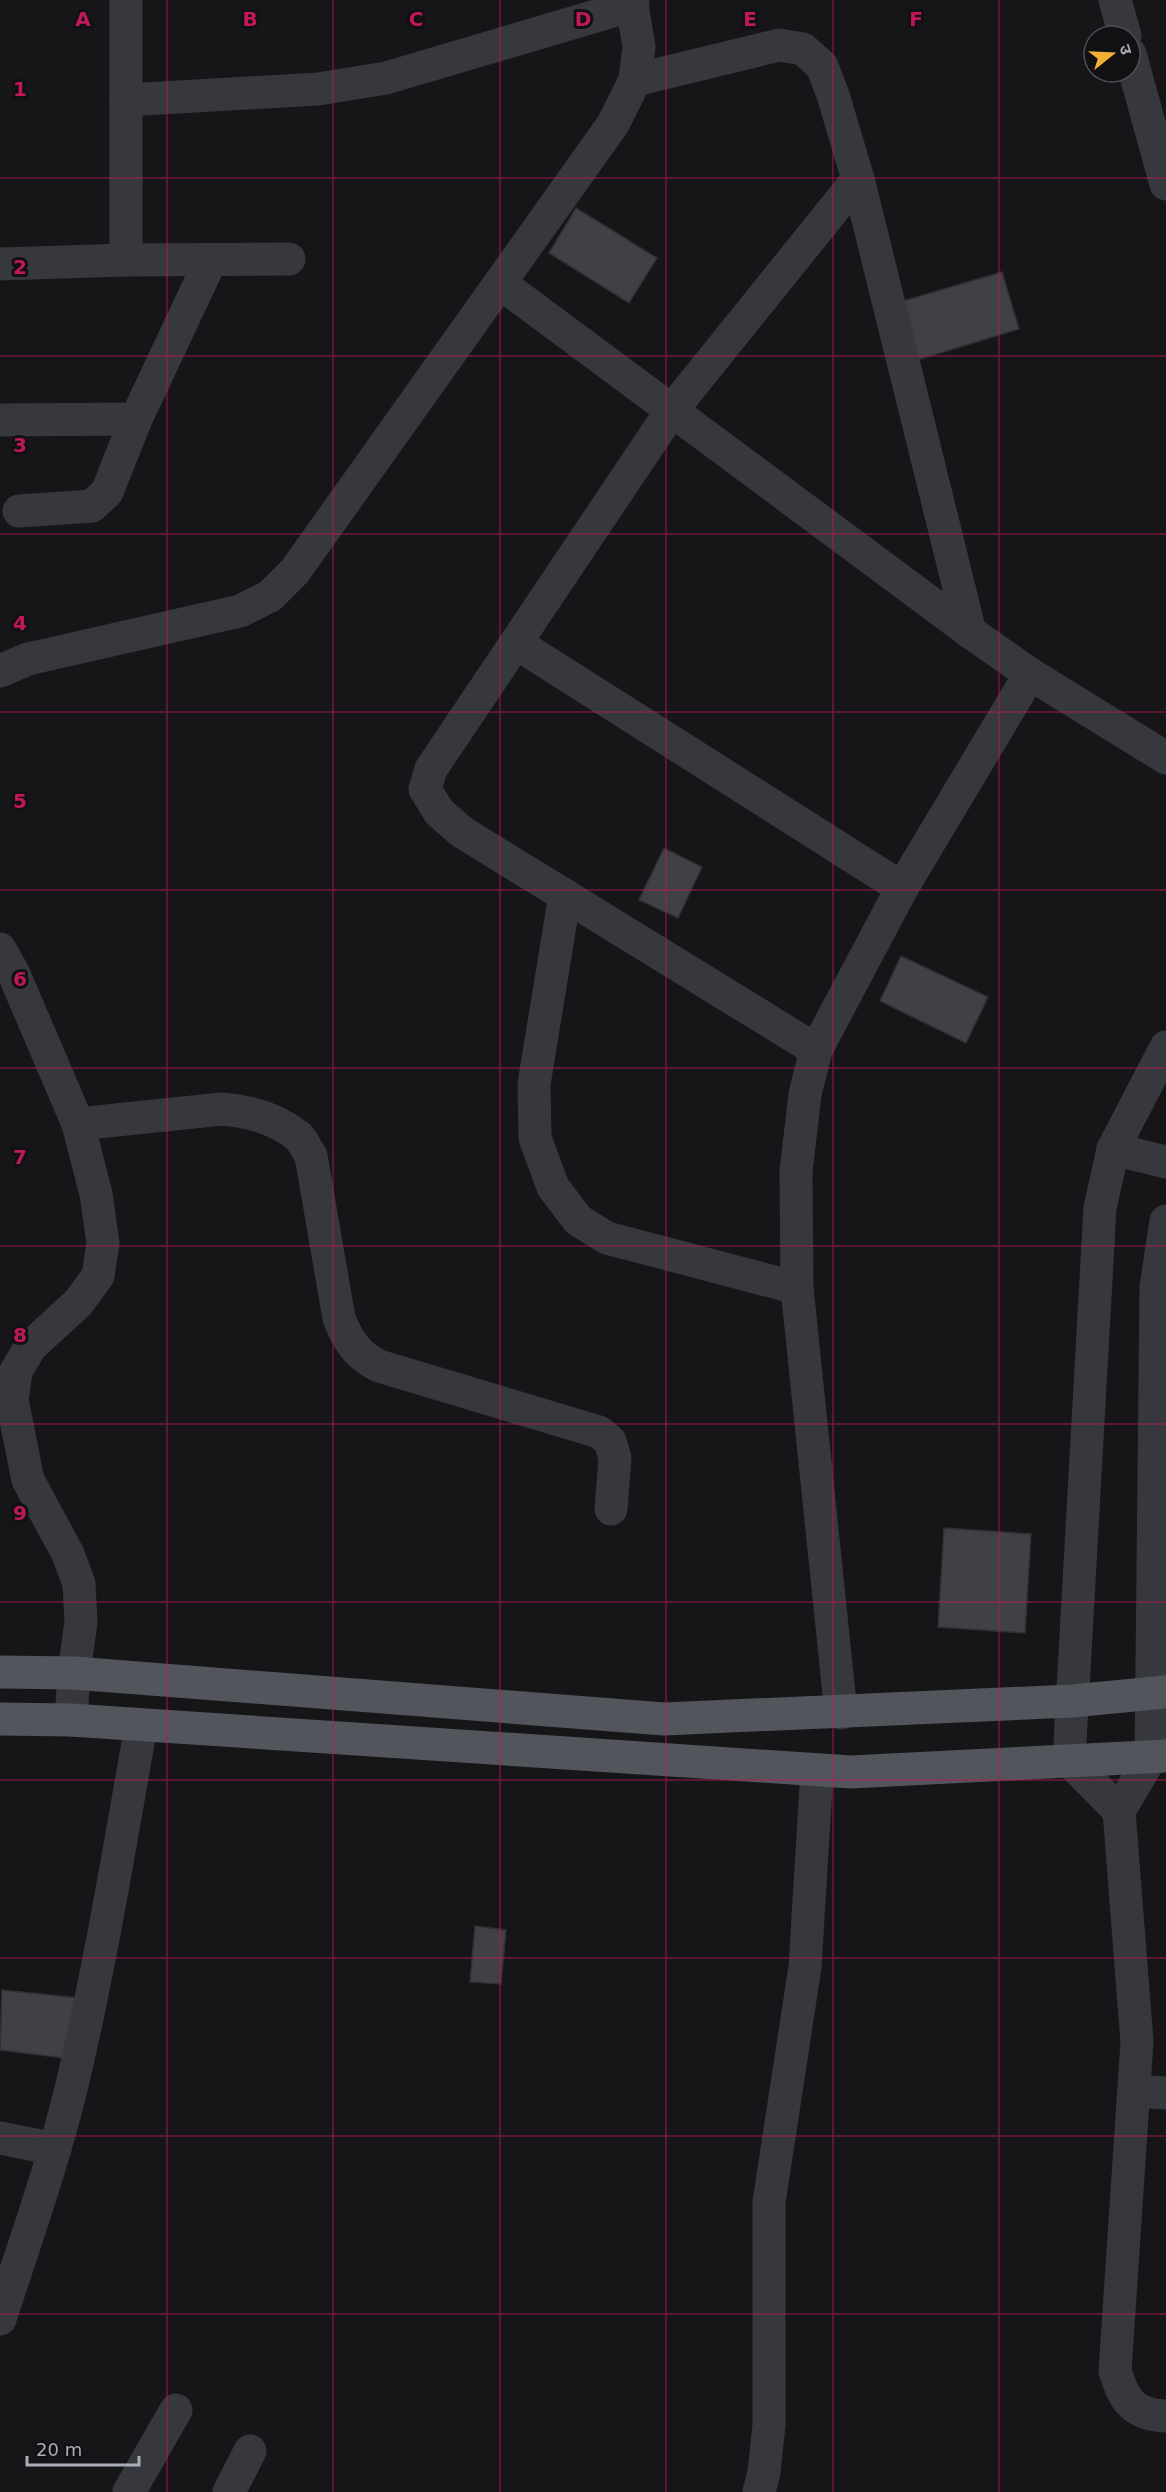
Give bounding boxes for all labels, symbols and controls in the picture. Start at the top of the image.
text: A [75,7,91,31]
text: B [242,7,258,31]
text: C [409,7,423,31]
text: D [575,7,591,31]
text: E [743,7,757,31]
text: F [909,7,923,31]
north arrow [1082,24,1142,84]
text: उ [1115,42,1136,58]
text: 1 [13,77,27,101]
text: 2 [13,255,27,279]
text: 3 [13,433,27,457]
text: 4 [13,611,27,635]
text: 5 [13,789,27,813]
text: 6 [13,967,27,991]
text: 7 [13,1145,27,1169]
text: 8 [13,1323,27,1347]
text: 9 [13,1501,27,1525]
scale bar [27,2429,140,2467]
text: 20 m [36,2439,82,2460]

